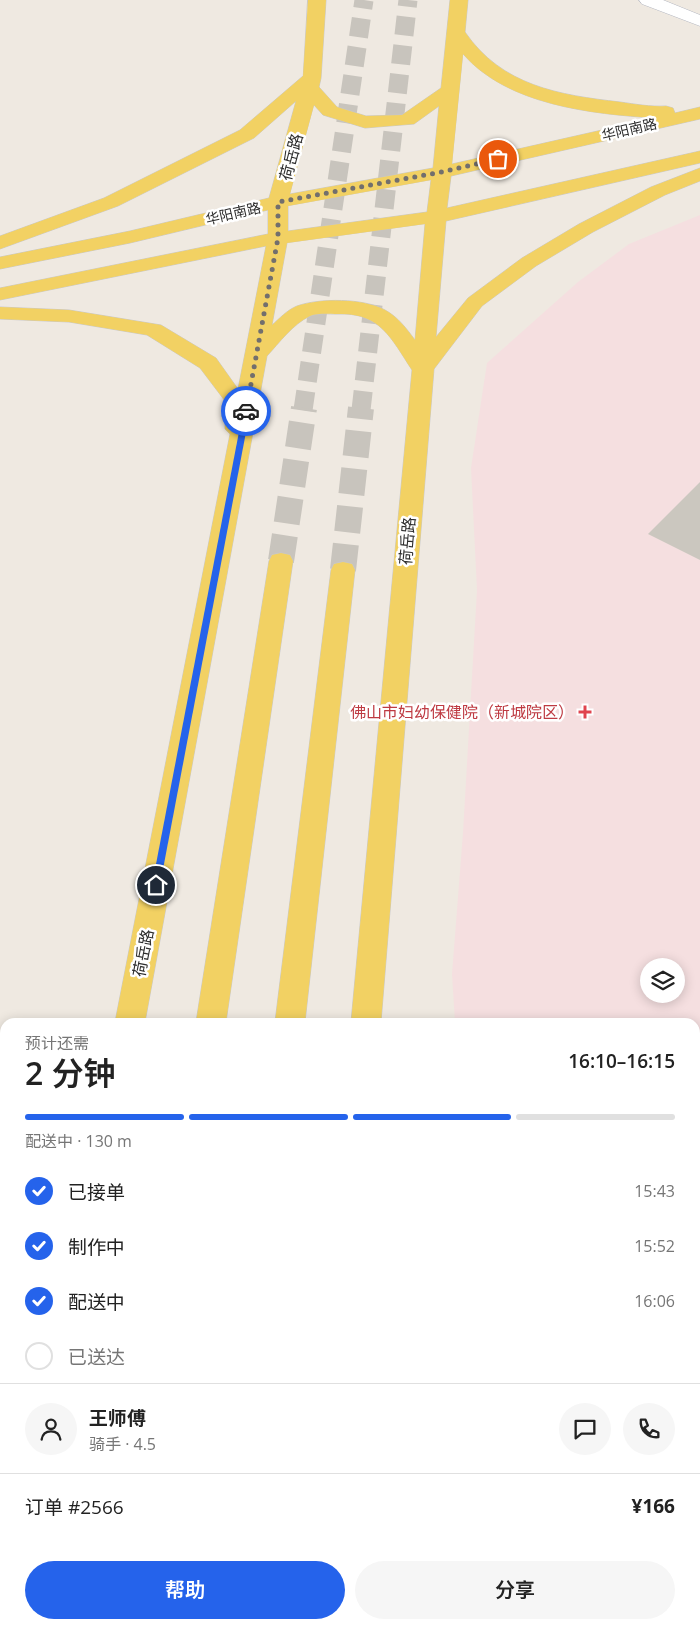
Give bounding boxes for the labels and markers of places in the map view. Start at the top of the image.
pin [477,138,519,180]
place label: 佛山市妇幼保健院（新城院区） [350,701,574,723]
marker: 佛山市妇幼保健院（新城院区） [578,705,592,719]
pin [135,864,177,906]

